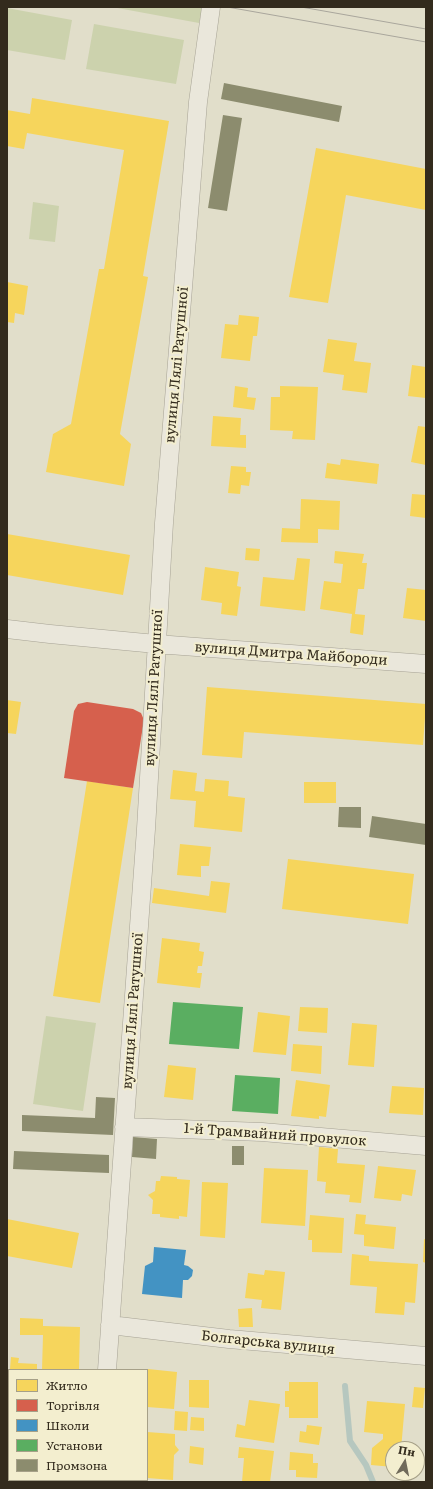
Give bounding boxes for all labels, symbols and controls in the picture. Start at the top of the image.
street label: вулиця Лялі Ратушної [162,286,192,444]
street label: вулиця Лялі Ратушної [142,609,166,767]
street label: вулиця Дмитра Майбороди [194,639,388,669]
street label: вулиця Лялі Ратушної [119,932,147,1090]
street label: 1-й Трамвайний провулок [183,1120,367,1150]
street label: Болгарська вулиця [200,1328,336,1358]
legend [8,1369,148,1481]
text: Житло [46,1376,88,1394]
text: Торгівля [46,1396,100,1414]
text: Школи [46,1416,90,1434]
text: Установи [46,1436,103,1454]
north arrow [385,1441,425,1481]
text: Пн [397,1441,417,1460]
text: Промзона [46,1456,107,1474]

